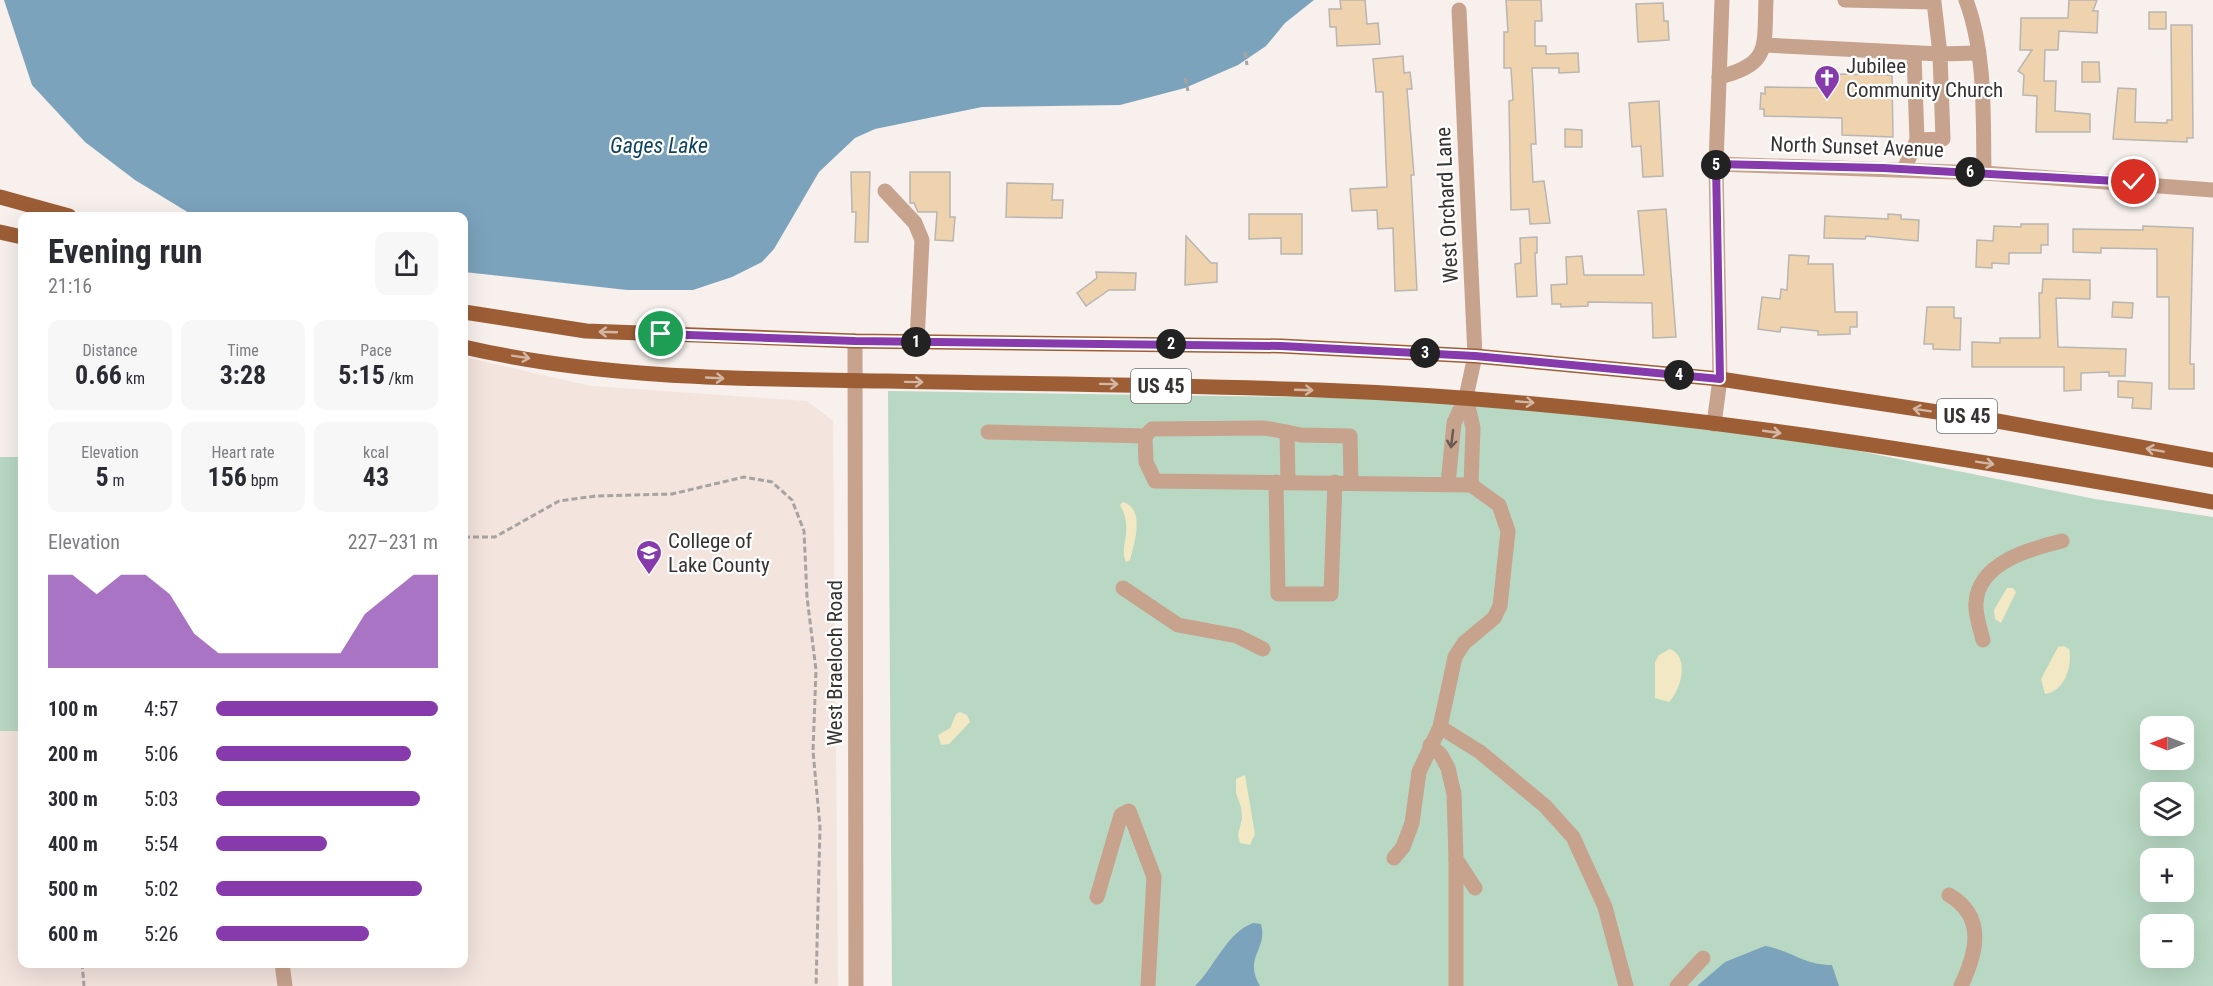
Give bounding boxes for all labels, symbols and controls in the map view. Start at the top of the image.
place label: Jubilee Community Church [1846,54,2003,102]
church icon: Jubilee Community Church [1812,63,1842,101]
street label: West Orchard Lane [1431,126,1463,284]
street label: North Sunset Avenue [1770,132,1944,162]
water label: Gages Lake [610,133,708,158]
pin: 5 [1701,150,1731,180]
text: 5 [1712,155,1720,174]
pin [2108,156,2159,207]
pin: 6 [1955,157,1985,187]
text: 6 [1966,162,1974,181]
icon: check [2117,165,2150,198]
text: Evening run [48,232,203,271]
button: share [375,232,438,295]
text: 21:16 [48,274,92,298]
pin [635,308,686,359]
icon: arrive [644,317,677,350]
one-way arrow [598,327,618,338]
pin: 1 [901,327,931,357]
pin: 2 [1156,329,1186,359]
text: 1 [912,332,920,351]
text: 2 [1167,334,1175,353]
pin: 3 [1410,338,1440,368]
text: Distance [82,341,138,360]
text: Time [227,341,259,360]
text: Pace [360,341,392,360]
text: 3 [1421,343,1429,362]
one-way arrow [511,352,530,363]
text: 0.66 [75,360,122,390]
text: 3:28 [220,360,266,390]
text: 5:15 [338,360,385,390]
pin: 4 [1664,360,1694,390]
text: 4 [1675,365,1683,384]
text: km [122,369,145,388]
text: /km [385,369,414,388]
road number: US 45 [1131,369,1191,403]
one-way arrow [704,373,724,384]
one-way arrow [904,376,924,388]
one-way arrow [1099,378,1119,390]
one-way arrow [1294,384,1314,396]
one-way arrow [1514,397,1534,408]
road number: US 45 [1937,399,1997,433]
one-way arrow [1912,404,1932,415]
one-way arrow [1761,427,1781,438]
one-way arrow [1447,429,1458,449]
text: Elevation [81,443,139,462]
text: Heart rate [211,443,275,462]
text: kcal [363,443,389,462]
one-way arrow [2146,444,2166,455]
one-way arrow [1975,458,1995,469]
text: 5 [96,462,109,492]
text: 156 [208,462,247,492]
text: 43 [363,462,389,492]
text: m [109,471,124,490]
text: bpm [247,471,278,490]
place label: College of Lake County [668,529,770,577]
text: Elevation [48,530,120,554]
text: 227–231 m [348,530,438,554]
school or university icon: College of Lake County [634,538,664,576]
street label: West Braeloch Road [823,580,847,746]
text: 100 m [48,697,98,721]
text: 4:57 [144,697,178,721]
north arrow [2140,716,2194,770]
map controls [2140,716,2194,968]
text: 200 m [48,742,98,766]
text: 5:06 [144,742,178,766]
button: layers [2140,782,2194,836]
text: 300 m [48,787,98,811]
text: 5:03 [144,787,178,811]
text: 400 m [48,832,98,856]
text: 5:54 [144,832,178,856]
button: + [2140,848,2194,902]
text: 500 m [48,877,98,901]
text: 5:02 [144,877,178,901]
button: − [2140,914,2194,968]
text: 600 m [48,922,98,946]
text: 5:26 [144,922,178,946]

